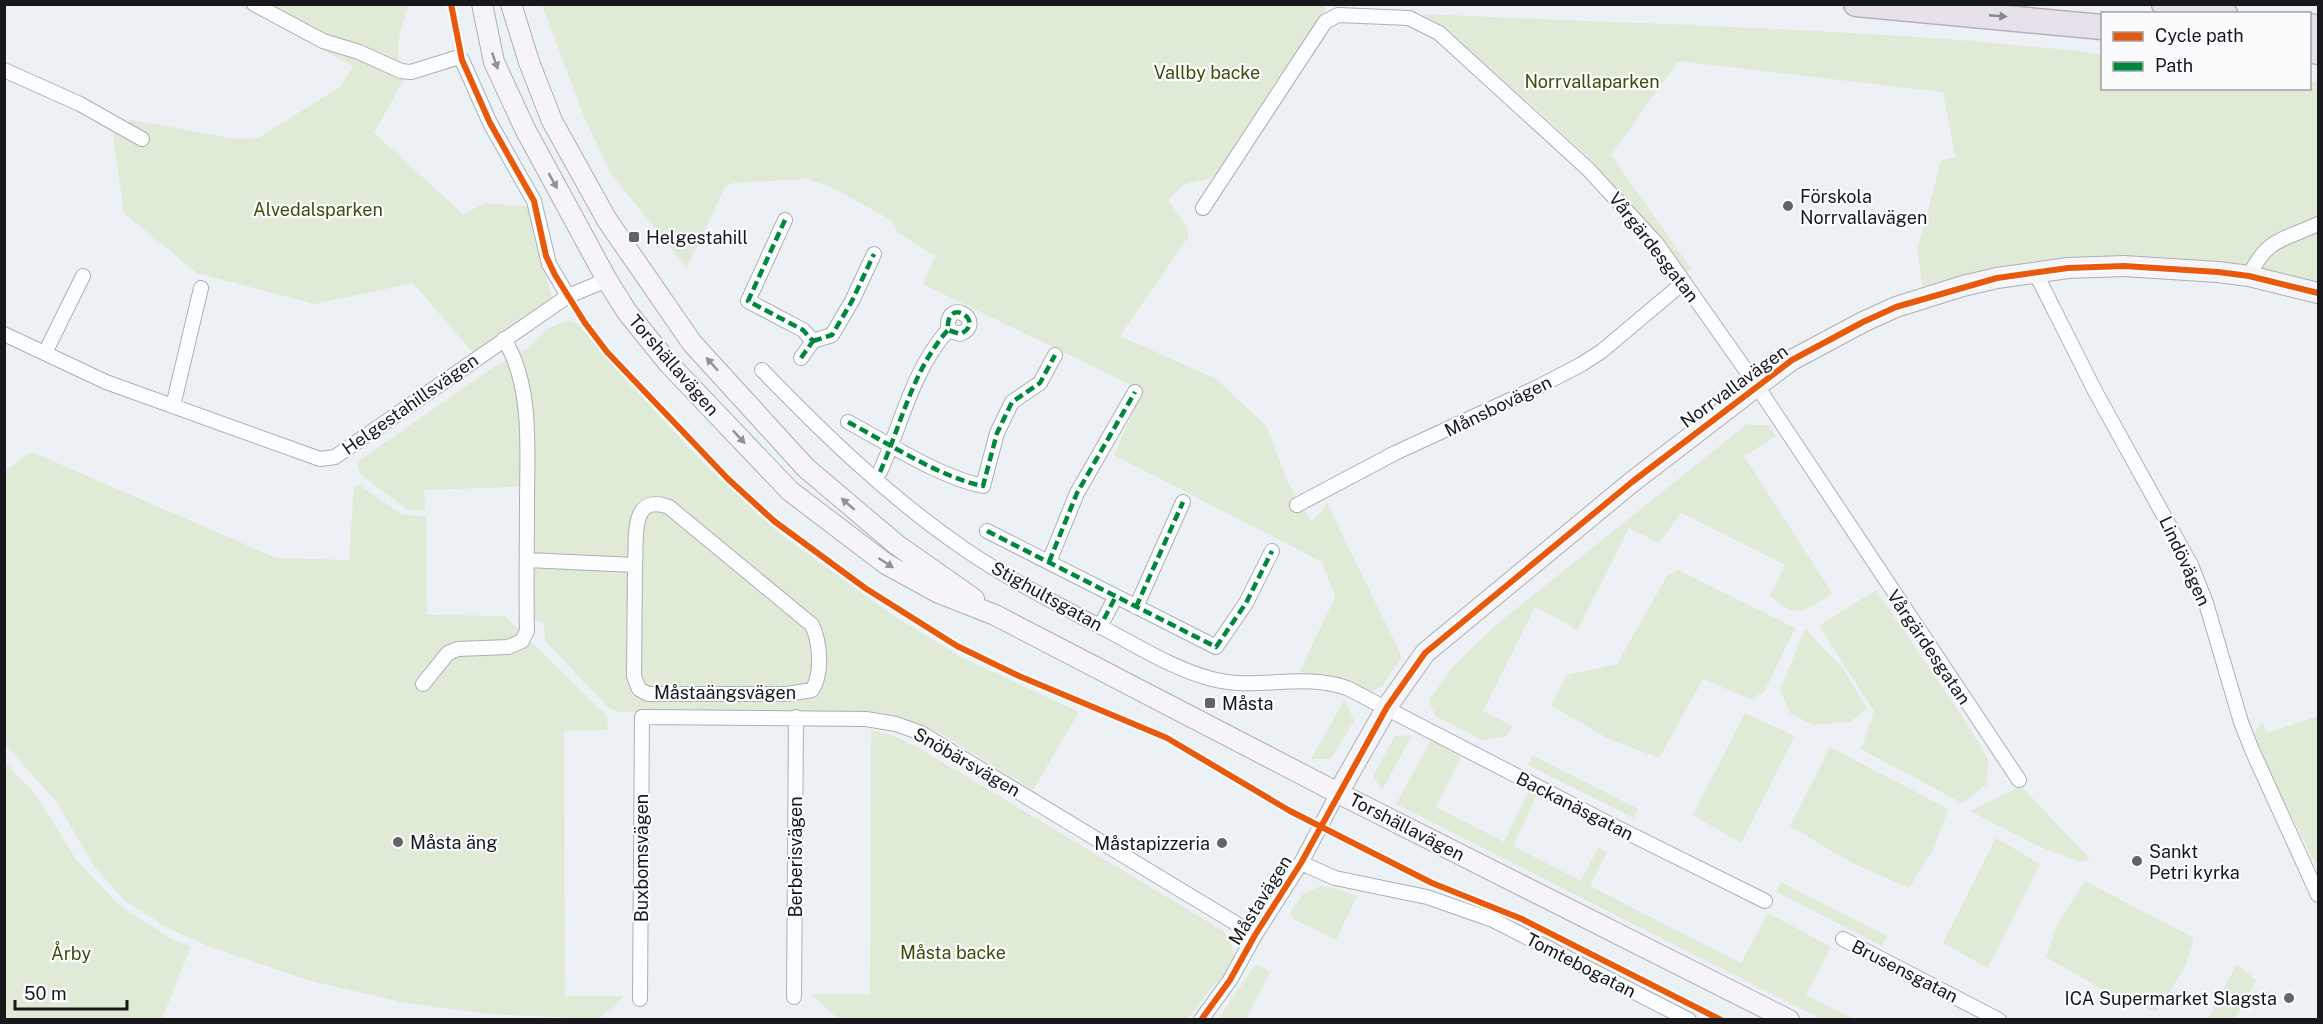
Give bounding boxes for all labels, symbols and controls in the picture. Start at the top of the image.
one-way arrow [1988,11,2007,21]
legend [2101,12,2311,90]
text: Cycle path [2155,25,2244,46]
one-way arrow [491,52,501,70]
text: Path [2155,55,2193,76]
park label: Vallby backe [1154,62,1260,83]
park label: Norrvallaparken [1524,71,1660,92]
one-way arrow [548,172,558,189]
place label: Förskola Norrvallavägen [1800,186,1927,228]
street label: Vårgärdesgatan [1605,188,1703,306]
park label: Alvedalsparken [253,199,383,220]
marker: Förskola Norrvallavägen [1781,199,1795,213]
place label: Helgestahill [646,227,748,248]
marker: Helgestahill [627,230,641,244]
street label: Torshällavägen [625,310,723,420]
street label: Norrvallavägen [1676,340,1792,432]
street label: Helgestahillsvägen [338,349,482,459]
one-way arrow [706,357,719,372]
street label: Månsbovägen [1441,371,1555,441]
one-way arrow [731,430,745,444]
one-way arrow [840,497,856,510]
street label: Lindövägen [2155,513,2215,609]
one-way arrow [878,557,894,569]
street label: Stighultsgatan [988,557,1106,635]
street label: Vårgärdesgatan [1883,586,1975,708]
street label: Måstaängsvägen [654,682,796,703]
place label: Måsta [1222,693,1274,714]
marker: Måsta [1203,696,1217,710]
street label: Snöbärsvägen [910,723,1024,801]
street label: Backanäsgatan [1513,767,1637,845]
street label: Torshällavägen [1346,789,1468,865]
street label: Buxbomsvägen [631,794,652,922]
street label: Berberisvägen [785,796,806,918]
place label: Måsta äng [410,832,497,853]
place label: Måstapizzeria [1094,833,1210,854]
marker: Måsta äng [391,835,405,849]
marker: Måstapizzeria [1215,836,1229,850]
place label: Sankt Petri kyrka [2149,841,2240,883]
street label: Måstavägen [1224,851,1296,949]
marker: Sankt Petri kyrka [2130,854,2144,868]
street label: Tomtebogatan [1523,928,1639,1002]
street label: Brusensgatan [1849,935,1961,1007]
park label: Årby [51,941,91,964]
park label: Måsta backe [900,942,1006,963]
scale bar [15,973,128,1011]
text: 50 m [24,983,67,1004]
place label: ICA Supermarket Slagsta [2065,988,2277,1009]
marker: ICA Supermarket Slagsta [2282,991,2296,1005]

